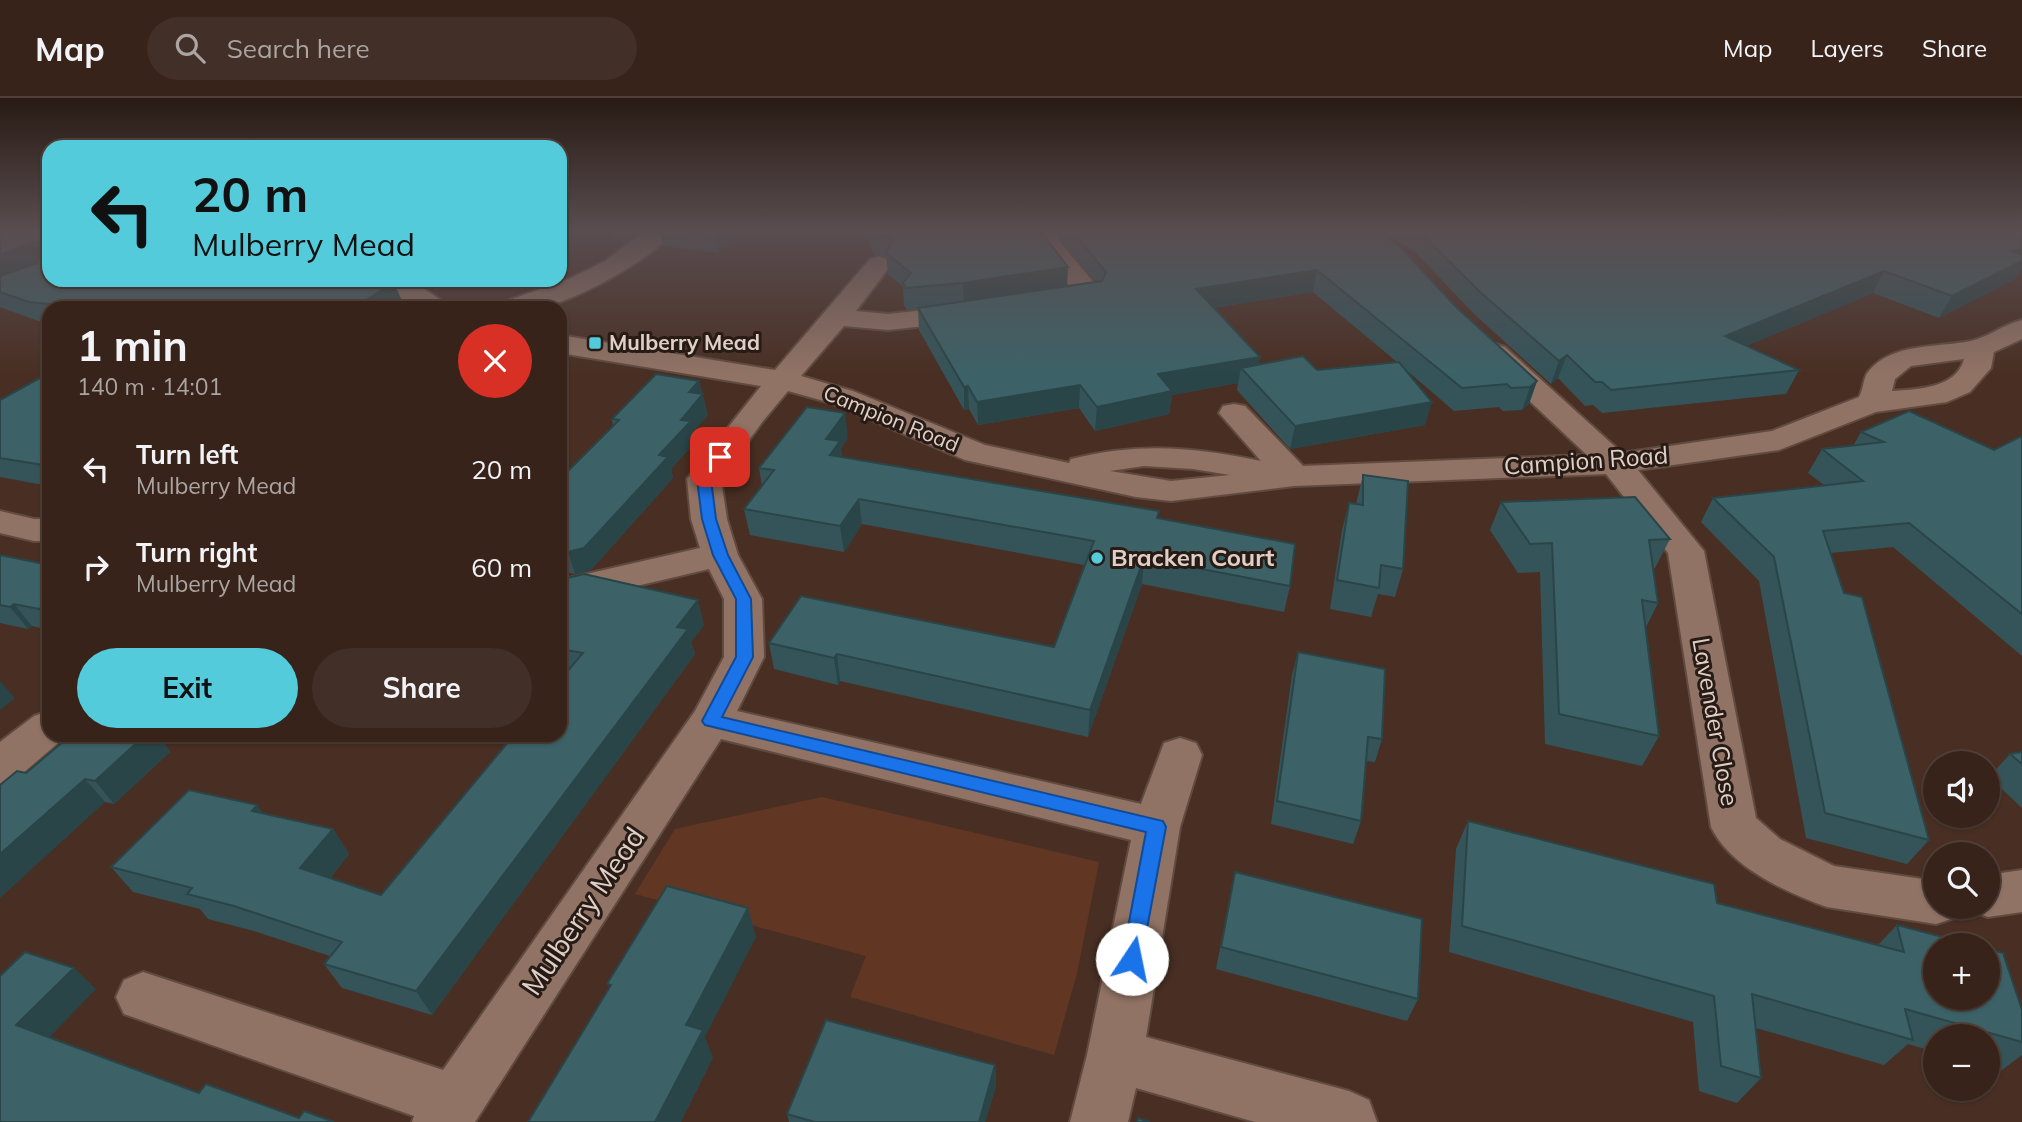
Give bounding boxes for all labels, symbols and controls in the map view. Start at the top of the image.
search box [147,17,637,80]
text: Map [35,28,105,69]
icon: search [171,29,209,67]
text: Search here [227,32,370,65]
text: Map [1723,33,1772,63]
text: Layers [1810,33,1884,63]
text: Share [1922,33,1987,63]
text: 20 m [192,163,308,224]
icon: left [77,168,168,259]
text: Mulberry Mead [192,224,415,264]
text: 1 min [77,319,188,372]
button: close [458,324,532,398]
place label: Mulberry Mead [609,329,760,355]
marker: Mulberry Mead [587,335,603,351]
text: 140 m · 14:01 [77,372,222,401]
street label: Campion Road [820,379,963,457]
pin [690,427,750,487]
text: Turn left [136,438,238,471]
icon: arrive [701,438,739,476]
street label: Campion Road [1503,439,1669,481]
icon: left [77,450,115,488]
text: 20 m [471,453,532,486]
text: Mulberry Mead [136,471,296,500]
text: Turn right [136,536,257,569]
place label: Bracken Court [1111,542,1274,572]
icon: right [77,548,115,586]
marker: Bracken Court [1089,550,1105,566]
text: 60 m [471,551,532,584]
text: Mulberry Mead [136,569,296,598]
street label: Lavender Close [1686,635,1746,808]
button: Exit [77,648,298,728]
button: Share [312,648,532,728]
map controls [1923,751,2000,1101]
button: sound [1923,751,2000,828]
street label: Mulberry Mead [514,820,652,1001]
button: search [1923,842,2000,919]
position arrow [1095,922,1169,996]
button: + [1923,933,2000,1010]
button: − [1923,1024,2000,1101]

